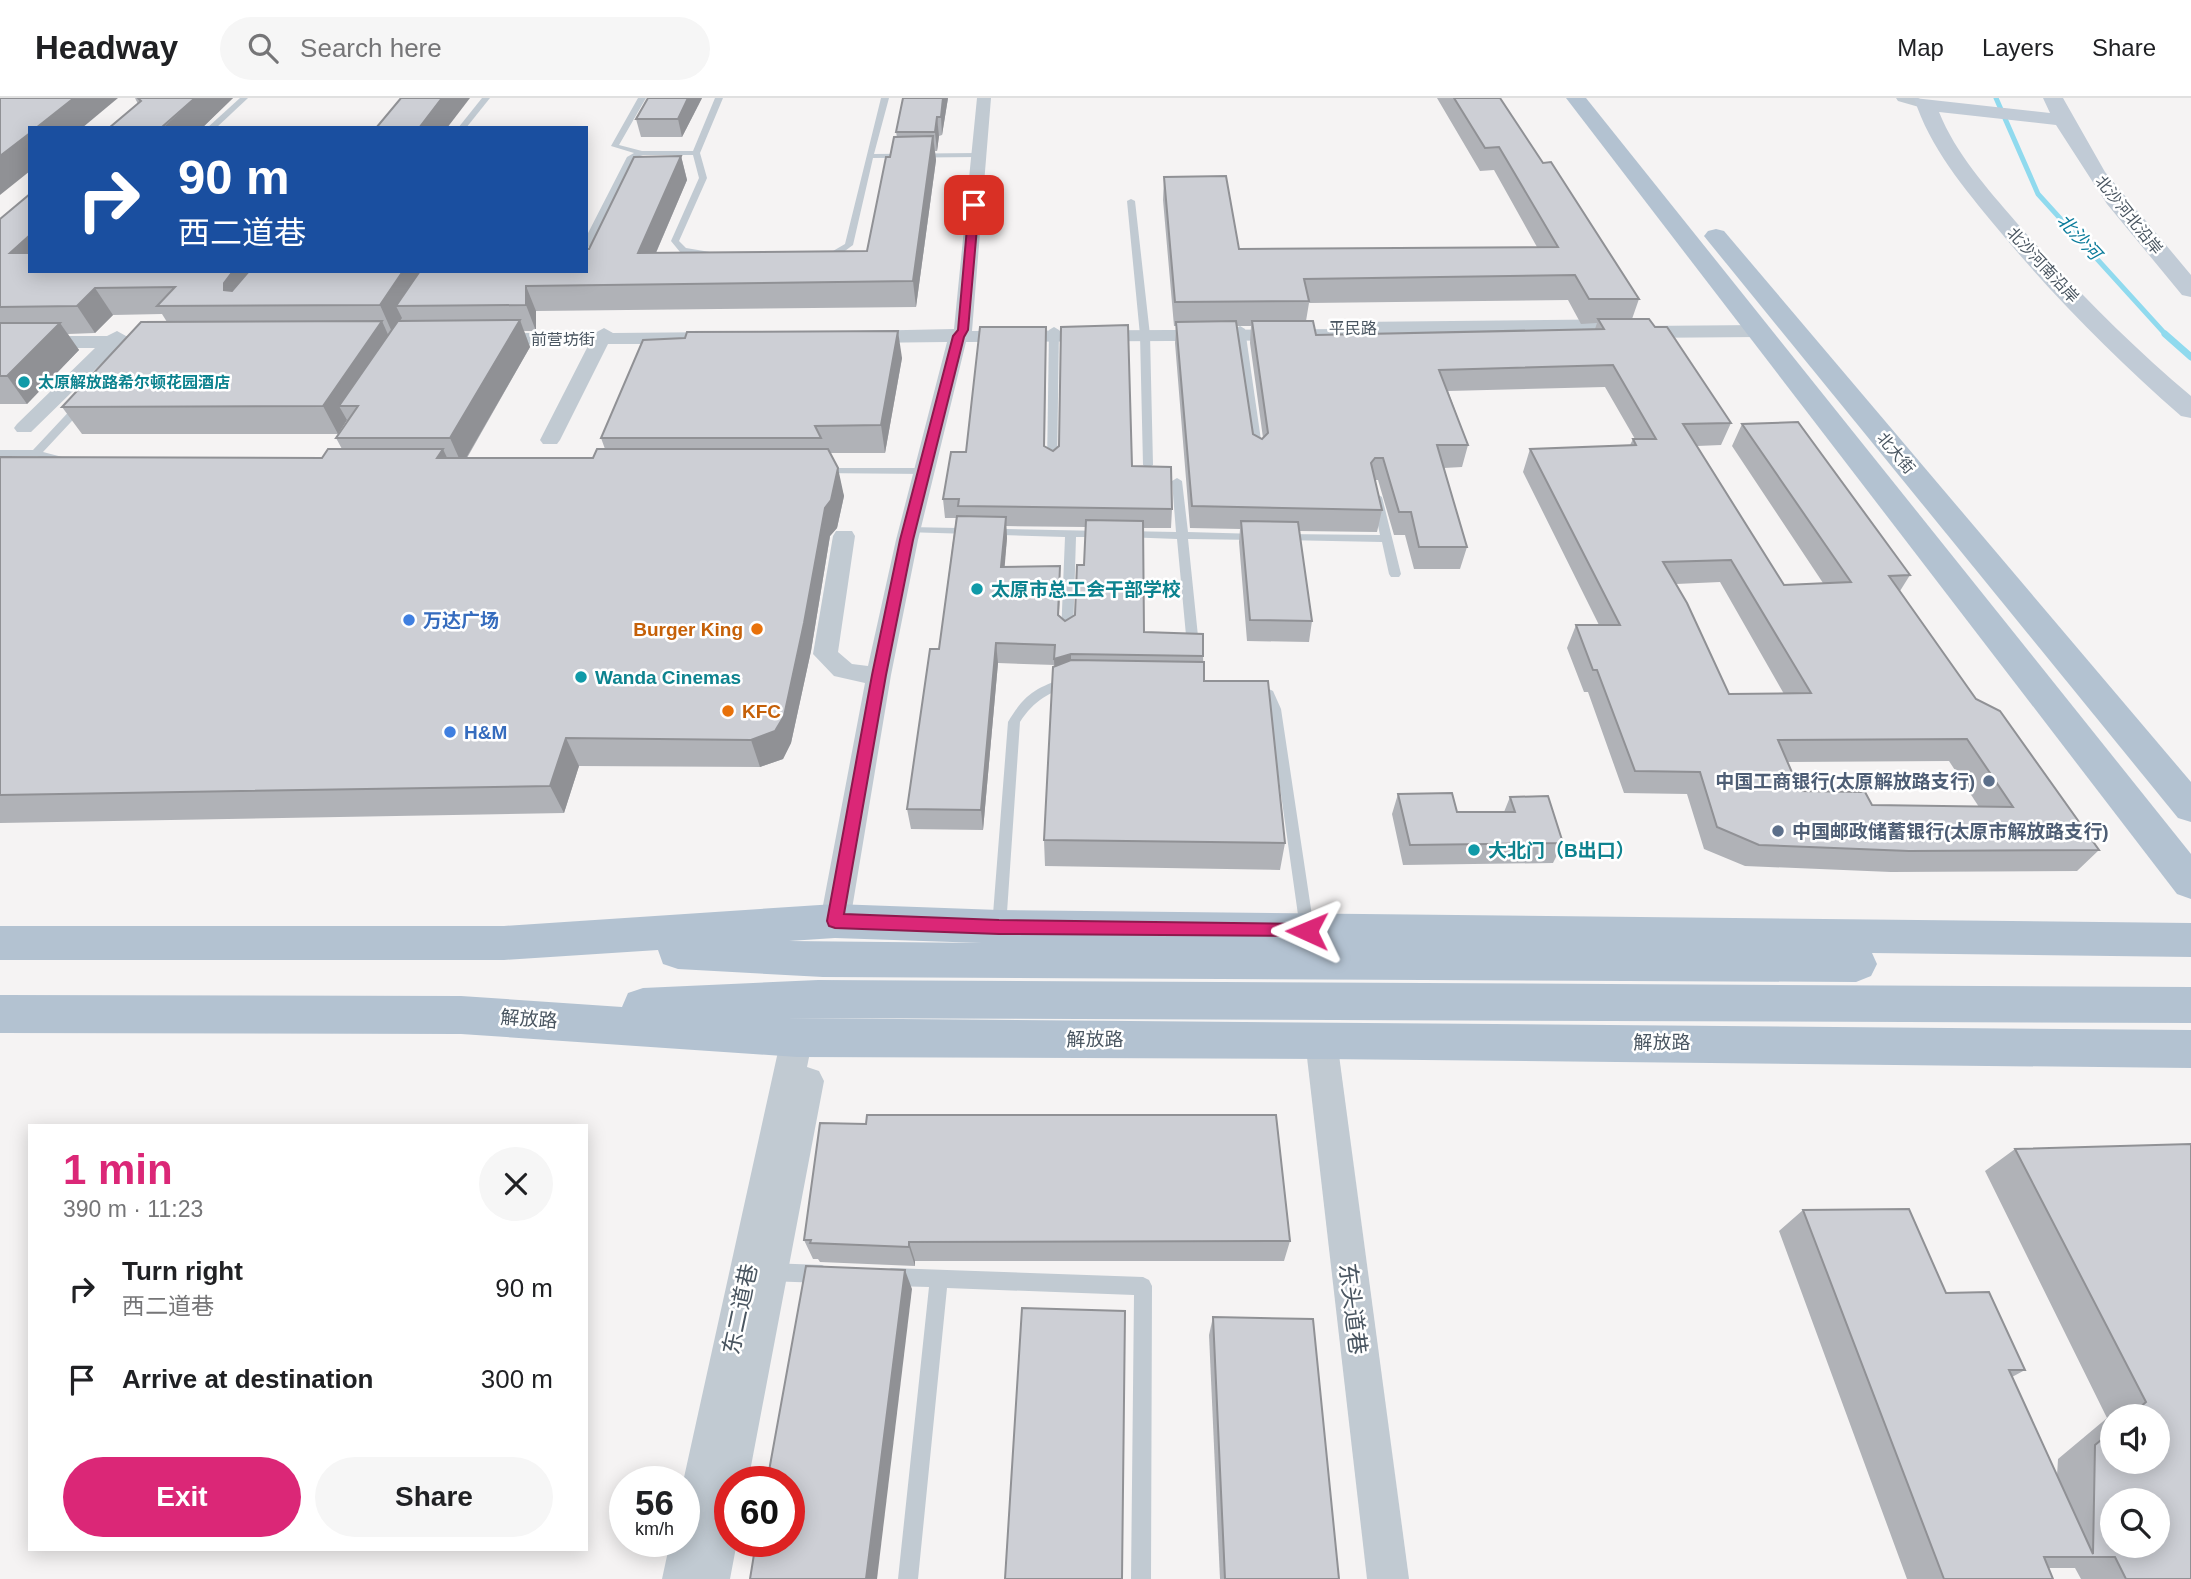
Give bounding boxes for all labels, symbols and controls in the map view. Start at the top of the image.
search box [220,17,710,80]
text: Headway [35,29,178,66]
icon: search [244,29,282,67]
text: Search here [300,33,442,63]
text: Map [1897,34,1944,61]
text: Layers [1982,34,2054,61]
text: Share [2092,34,2156,61]
text: 90 m [178,150,290,204]
icon: right [63,154,154,245]
street label: 北沙河北沿岸 [2092,172,2166,258]
pin [944,175,1004,235]
icon: arrive [955,186,993,224]
water label: 北沙河 [2053,210,2107,266]
text: 西二道巷 [178,215,306,251]
street label: 北沙河南沿岸 [2004,224,2082,306]
street label: 平民路 [1329,320,1377,337]
street label: 前营坊街 [531,331,595,348]
marker: 太原解放路希尔顿花园酒店 [16,374,32,390]
place label: 太原解放路希尔顿花园酒店 [38,374,230,391]
street label: 北大街 [1874,429,1918,477]
place label: 太原市总工会干部学校 [991,579,1181,600]
marker: 太原市总工会干部学校 [969,581,985,597]
place label: 万达广场 [423,610,499,631]
marker: 万达广场 [401,612,417,628]
place label: Burger King [633,619,743,640]
marker: Burger King [749,621,765,637]
place label: Wanda Cinemas [595,667,741,688]
marker: Wanda Cinemas [573,669,589,685]
place label: KFC [742,701,781,722]
marker: KFC [720,703,736,719]
place label: H&M [464,722,507,743]
marker: H&M [442,724,458,740]
place label: 中国工商银行(太原解放路支行) [1715,771,1975,792]
marker: 中国工商银行(太原解放路支行) [1981,773,1997,789]
place label: 中国邮政储蓄银行(太原市解放路支行) [1792,821,2109,842]
marker: 中国邮政储蓄银行(太原市解放路支行) [1770,823,1786,839]
place label: 大北门（B出口） [1488,840,1635,861]
marker: 大北门（B出口） [1466,842,1482,858]
position arrow [1270,894,1344,968]
street label: 解放路 [500,1007,558,1031]
street label: 解放路 [1066,1029,1124,1050]
street label: 解放路 [1633,1032,1691,1053]
text: 1 min [63,1146,173,1193]
button: close [479,1147,553,1221]
text: 390 m · 11:23 [63,1196,203,1222]
text: Turn right [122,1256,243,1286]
street label: 东二道巷 [718,1261,762,1357]
street label: 东头道巷 [1334,1262,1372,1356]
icon: right [63,1270,101,1308]
text: 90 m [495,1273,553,1303]
text: 西二道巷 [122,1293,214,1319]
icon: arrive [63,1361,101,1399]
text: Arrive at destination [122,1364,373,1394]
text: 300 m [481,1364,553,1394]
map controls [2100,1404,2170,1558]
button: sound [2100,1404,2170,1474]
button: Exit [63,1457,301,1537]
button: Share [315,1457,553,1537]
speed limit sign: 60 [714,1466,805,1557]
text: 56 [635,1483,674,1522]
button: search [2100,1488,2170,1558]
text: km/h [635,1519,674,1539]

